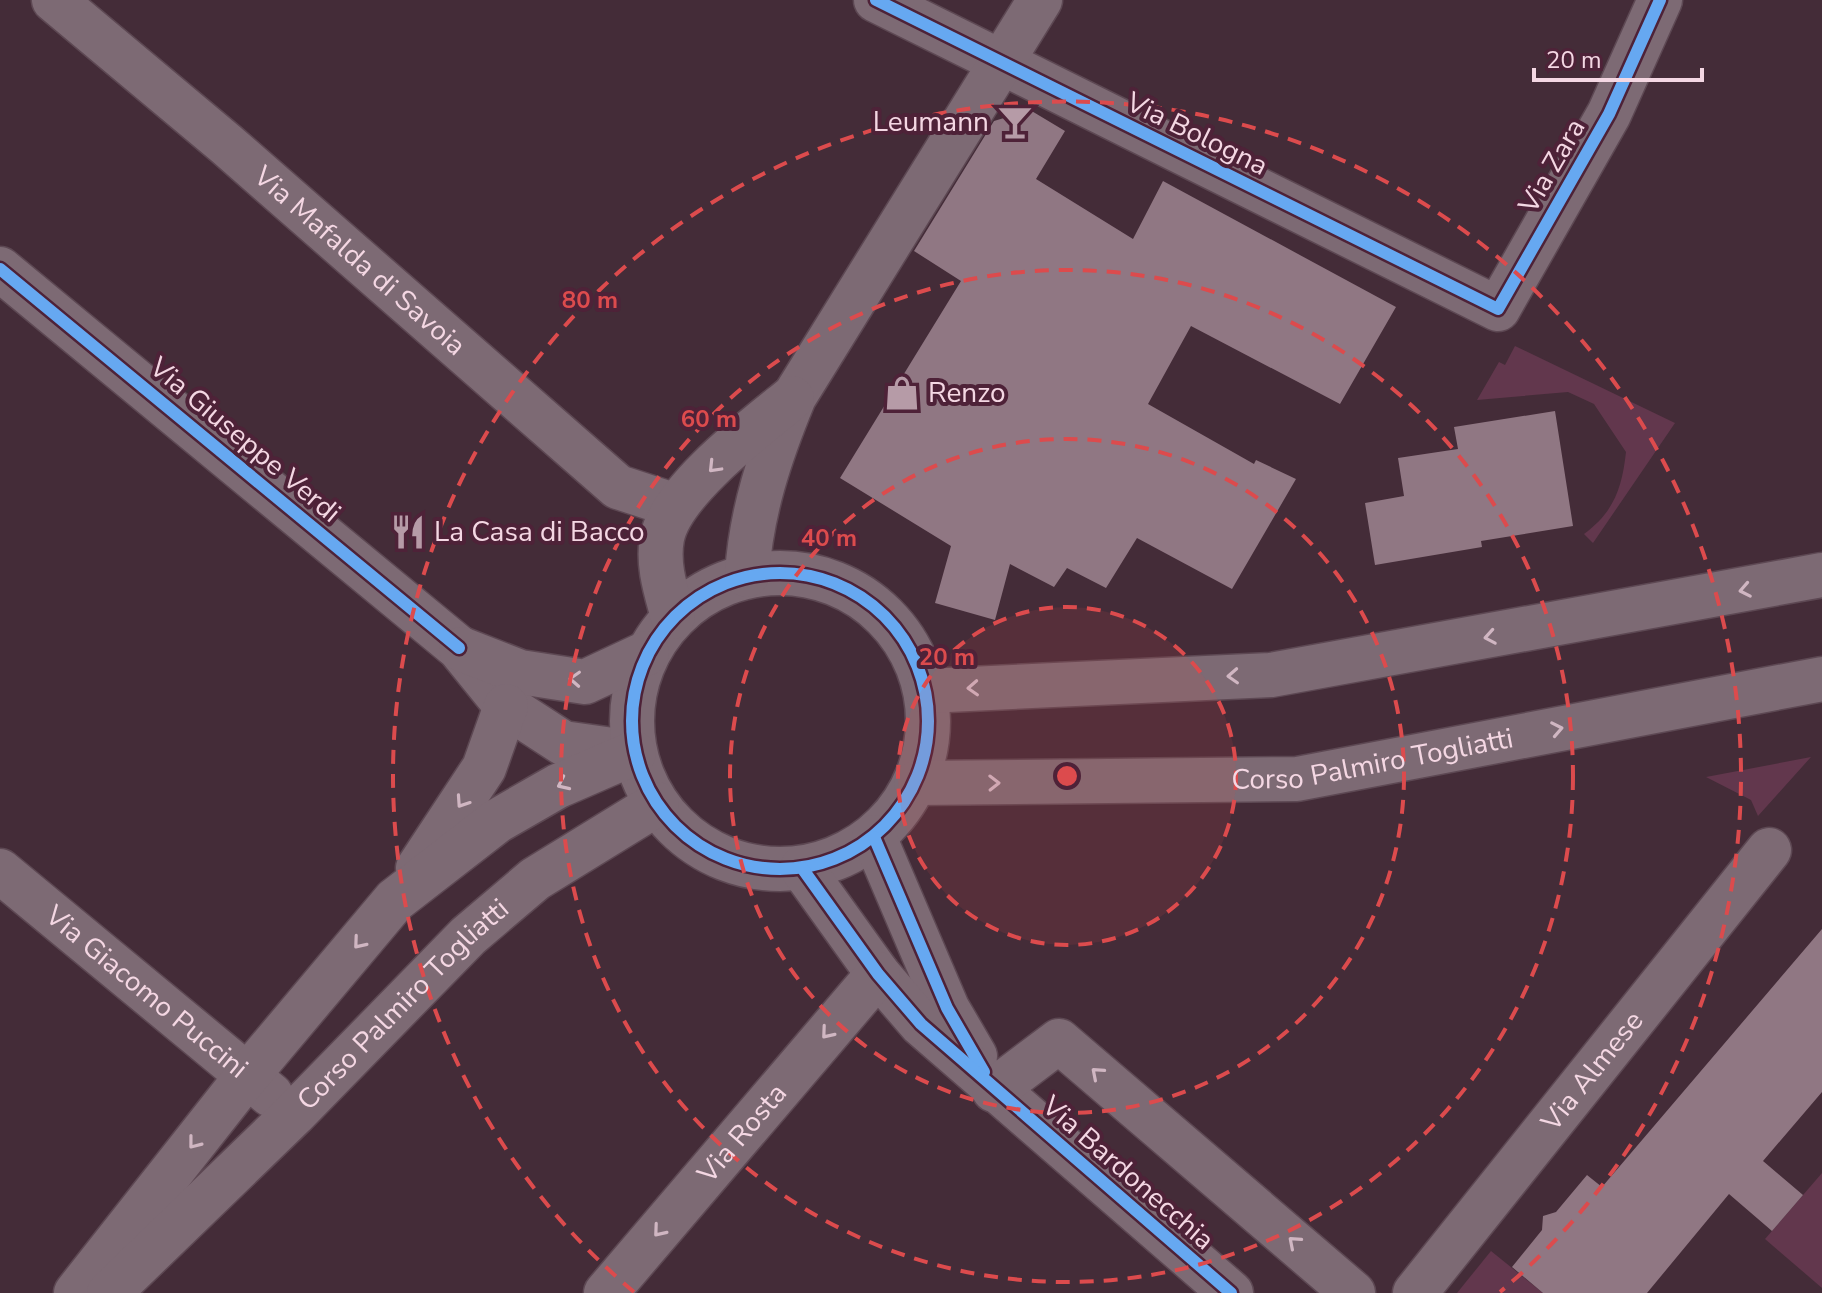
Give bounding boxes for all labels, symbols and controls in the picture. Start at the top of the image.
scale bar [1534,32,1702,82]
text: 20 m [1546,44,1602,76]
street label: Via Bologna [1119,83,1274,185]
place label: Leumann [873,103,989,141]
bar icon: Leumann [996,103,1034,141]
street label: Via Zara [1509,112,1594,221]
street label: Via Mafalda di Savoia [245,157,474,364]
text: 80 m [562,284,618,316]
street label: Via Giuseppe Verdi [141,348,349,531]
shop icon: Renzo [883,374,921,412]
place label: Renzo [928,374,1005,412]
text: 60 m [681,403,737,435]
one-way arrow [709,458,723,472]
restaurant icon: La Casa di Bacco [389,513,427,551]
place label: La Casa di Bacco [434,513,645,551]
text: 40 m [801,522,857,554]
one-way arrow [1739,580,1752,597]
one-way arrow [1483,627,1496,644]
text: 20 m [919,641,975,673]
one-way arrow [1226,668,1239,685]
one-way arrow [569,671,581,688]
one-way arrow [966,680,979,697]
street label: Corso Palmiro Togliatti [1231,719,1516,799]
one-way arrow [1550,722,1564,739]
centre of rings [1053,762,1081,790]
one-way arrow [557,774,571,790]
one-way arrow [988,774,1001,791]
one-way arrow [456,793,471,807]
street label: Corso Palmiro Togliatti [289,890,517,1119]
street label: Via Giacomo Puccini [36,896,256,1087]
one-way arrow [354,933,369,948]
street label: Via Almese [1532,1003,1652,1140]
one-way arrow [823,1024,837,1038]
one-way arrow [1091,1068,1106,1083]
street label: Via Rosta [688,1075,796,1192]
street label: Via Bardonecchia [1033,1087,1222,1259]
one-way arrow [189,1134,204,1148]
one-way arrow [654,1222,669,1236]
one-way arrow [1289,1237,1304,1252]

